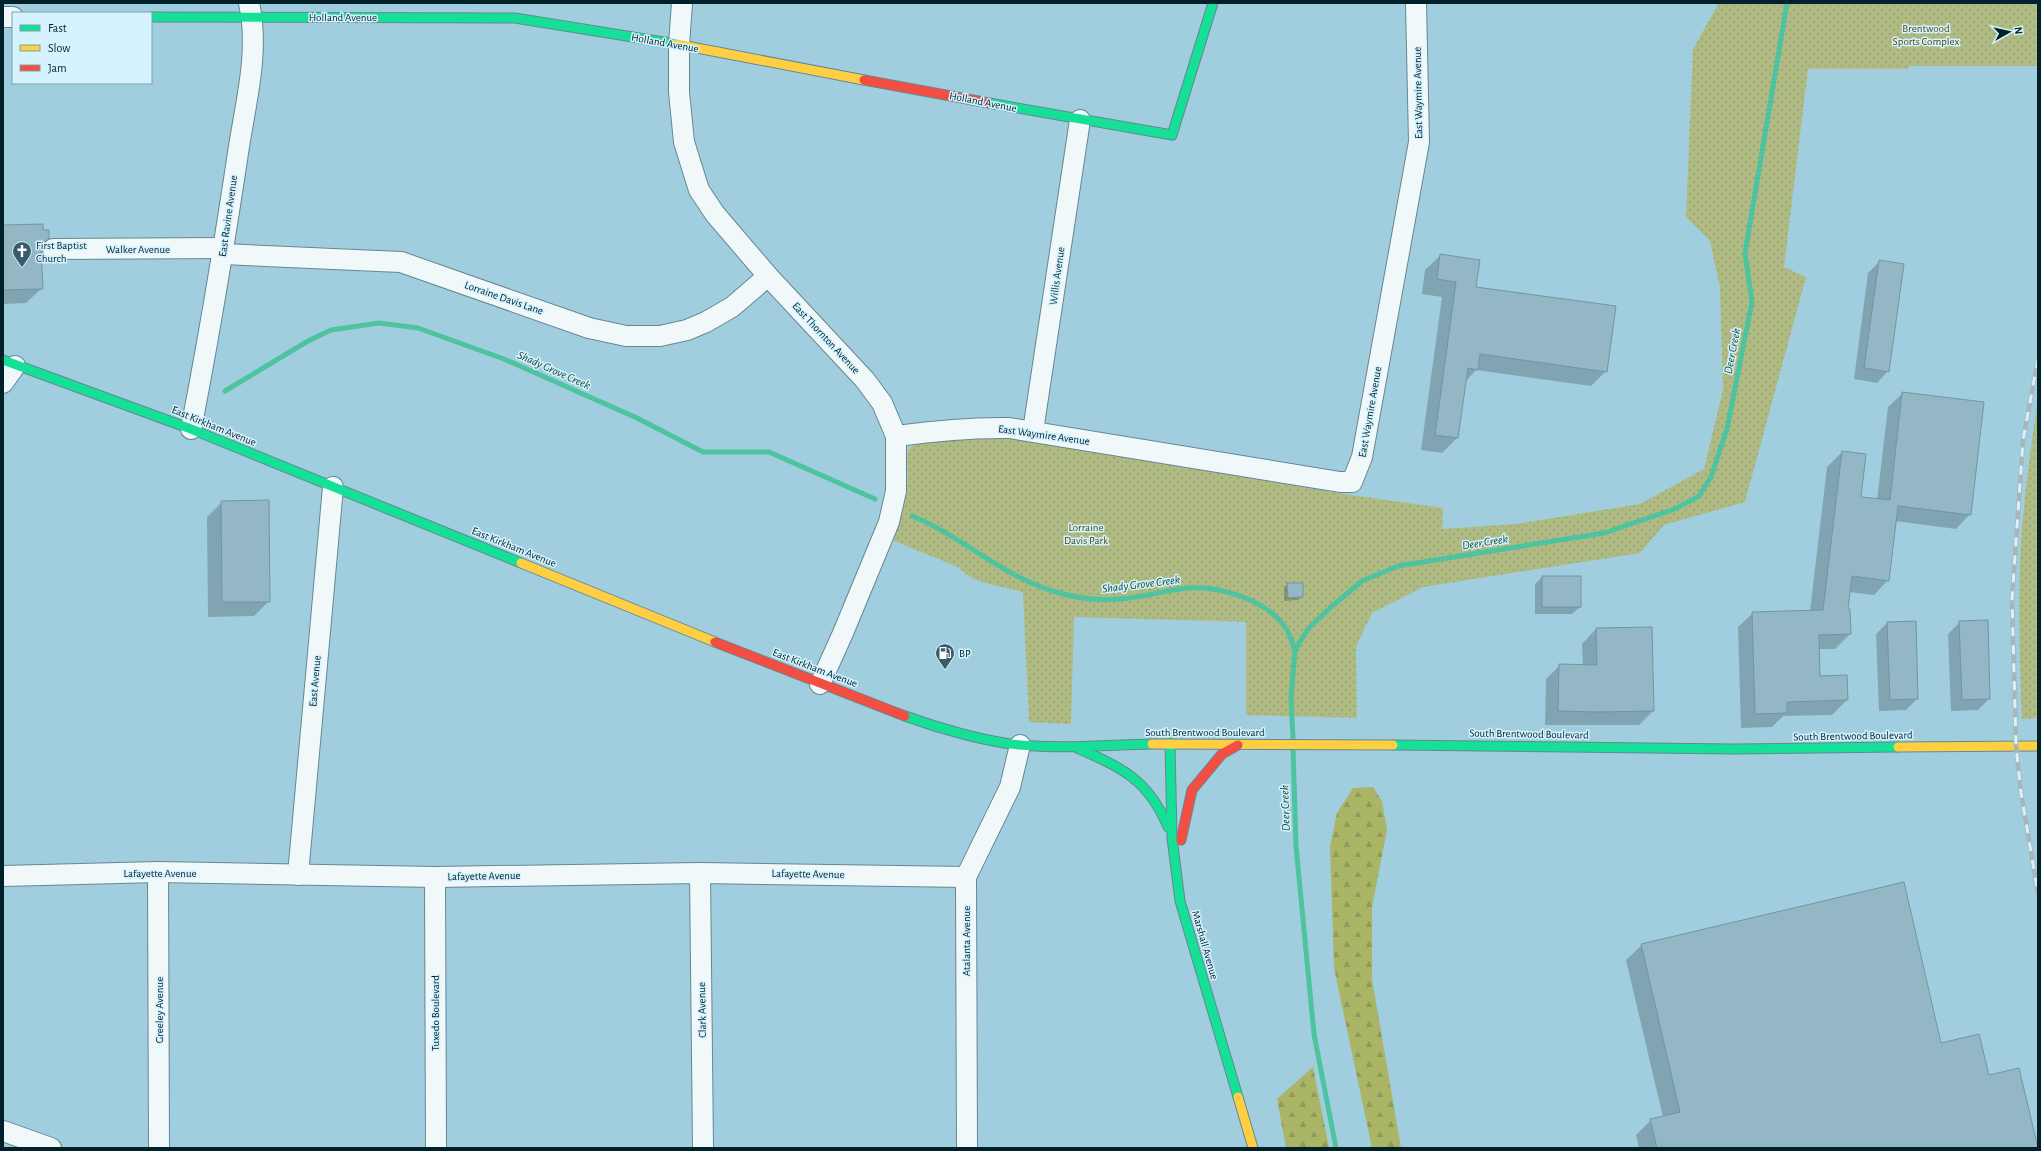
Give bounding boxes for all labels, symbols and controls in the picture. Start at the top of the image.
legend [12,12,152,84]
street label: Holland Avenue [309,12,377,23]
north arrow [1989,12,2029,52]
text: Fast [48,22,67,34]
park label: Brentwood Sports Complex [1893,23,1960,47]
text: N [2012,26,2024,35]
street label: Holland Avenue [630,32,700,54]
text: Slow [48,42,70,54]
street label: East Waymire Avenue [1412,47,1424,139]
text: Jam [48,62,67,74]
street label: Holland Avenue [948,90,1018,114]
street label: East Ravine Avenue [217,174,239,258]
church icon: First Baptist Church [11,240,33,268]
place label: First Baptist Church [36,240,87,264]
street label: Walker Avenue [106,244,170,255]
street label: Willis Avenue [1047,246,1067,306]
street label: Lorraine Davis Lane [463,279,545,317]
street label: East Thornton Avenue [790,300,862,376]
water label: Deer Creek [1722,327,1742,375]
water label: Shady Grove Creek [516,349,593,392]
street label: East Waymire Avenue [1357,366,1383,458]
street label: East Kirkham Avenue [170,404,258,448]
street label: East Waymire Avenue [997,423,1091,447]
park label: Lorraine Davis Park [1064,522,1108,546]
street label: East Kirkham Avenue [470,525,558,569]
water label: Deer Creek [1461,532,1509,552]
water label: Shady Grove Creek [1101,573,1181,595]
fuel station icon: BP [934,642,956,670]
street label: East Kirkham Avenue [771,647,859,689]
place label: BP [959,648,971,659]
street label: East Avenue [307,655,323,707]
street label: South Brentwood Boulevard [1145,727,1265,738]
street label: South Brentwood Boulevard [1469,727,1589,741]
street label: South Brentwood Boulevard [1793,729,1913,743]
water label: Deer Creek [1278,784,1292,831]
street label: Lafayette Avenue [123,868,197,879]
street label: Lafayette Avenue [771,868,845,880]
street label: Lafayette Avenue [447,870,521,882]
street label: Atalanta Avenue [961,906,972,976]
street label: Marshall Avenue [1190,909,1220,981]
street label: Tuxedo Boulevard [430,975,441,1051]
street label: Greeley Avenue [154,977,165,1043]
street label: Clark Avenue [696,982,708,1038]

